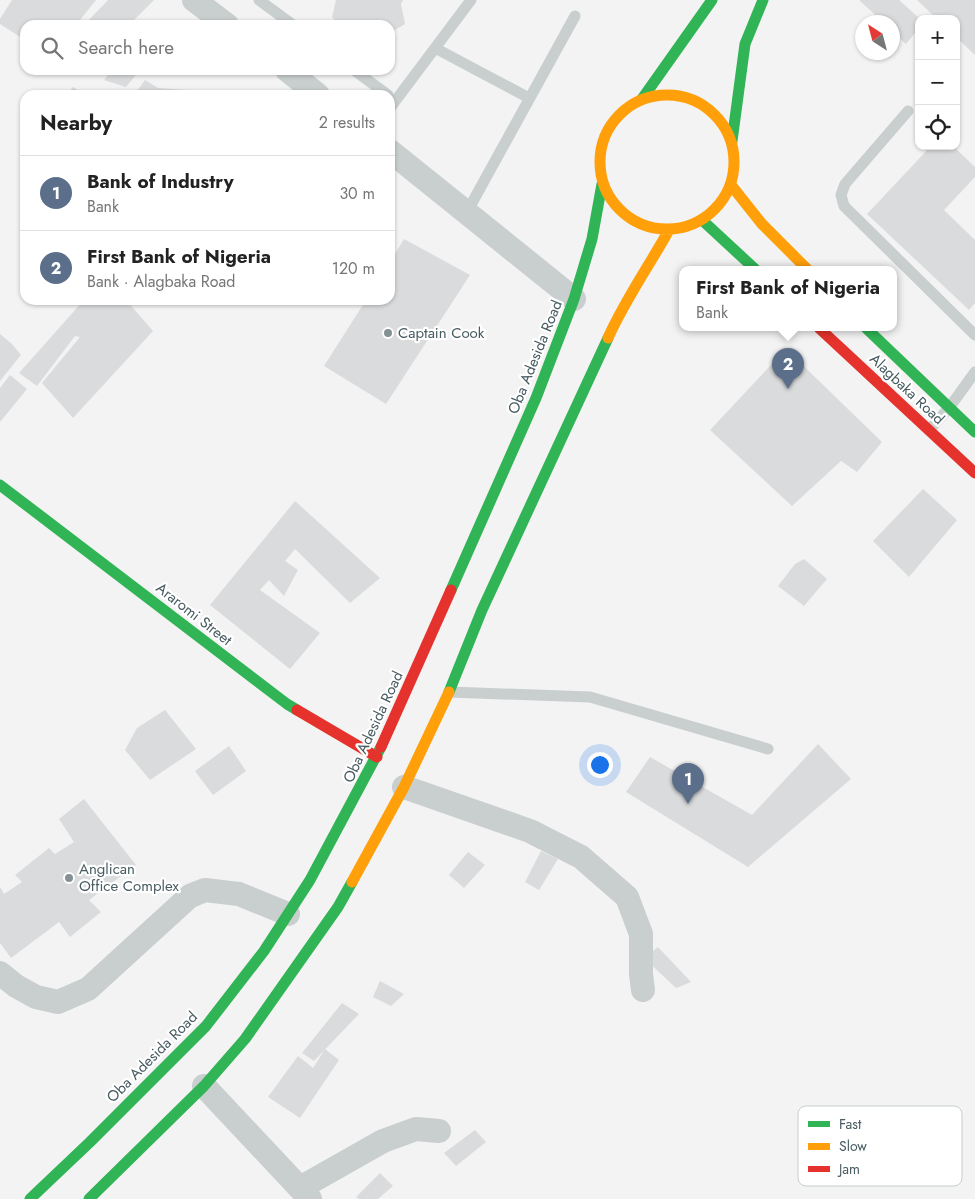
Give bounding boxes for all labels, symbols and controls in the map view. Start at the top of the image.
north arrow [855,15,900,60]
map controls [915,15,960,150]
button: + [915,15,960,60]
search box [20,20,395,75]
icon: search [38,34,66,62]
text: Search here [78,34,174,61]
button: − [915,60,960,105]
button: locate [915,105,960,150]
text: Nearby [40,108,112,138]
text: 2 results [319,111,375,134]
text: Bank of Industry [87,168,234,195]
text: 1 [52,182,60,205]
text: 30 m [339,182,375,205]
text: Bank [87,195,119,218]
text: First Bank of Nigeria [87,243,271,270]
text: 2 [51,257,61,280]
text: 120 m [332,257,375,280]
popup [679,266,897,331]
text: Bank · Alagbaka Road [87,270,235,293]
text: First Bank of Nigeria [696,274,880,301]
street label: Oba Adesida Road [502,297,568,417]
text: Bank [696,301,728,324]
place label: Captain Cook [398,322,485,344]
marker: Captain Cook [382,327,394,339]
pin: 2 [772,348,804,389]
street label: Alagbaka Road [865,348,949,430]
street label: Araromi Street [151,577,237,651]
street label: Oba Adesida Road [337,668,409,786]
your location [587,752,613,778]
pin: 1 [672,763,704,804]
place label: Anglican Office Complex [79,858,179,897]
marker: Anglican Office Complex [63,872,75,884]
street label: Oba Adesida Road [101,1006,203,1108]
legend [798,1106,962,1186]
text: Fast [839,1114,862,1134]
text: Slow [839,1136,867,1156]
text: Jam [837,1159,860,1179]

